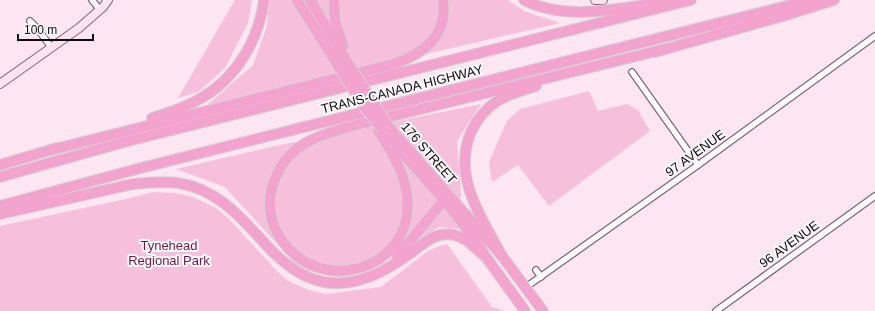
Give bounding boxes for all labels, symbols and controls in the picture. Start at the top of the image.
scale bar [18,16,93,42]
text: 100 m [24,23,57,37]
street label: TRANS-CANADA HIGHWAY [320,62,485,116]
street label: 176 STREET [398,119,460,187]
street label: 97 AVENUE [662,126,728,180]
street label: 96 AVENUE [756,217,822,271]
park label: Tynehead Regional Park [128,238,210,268]

